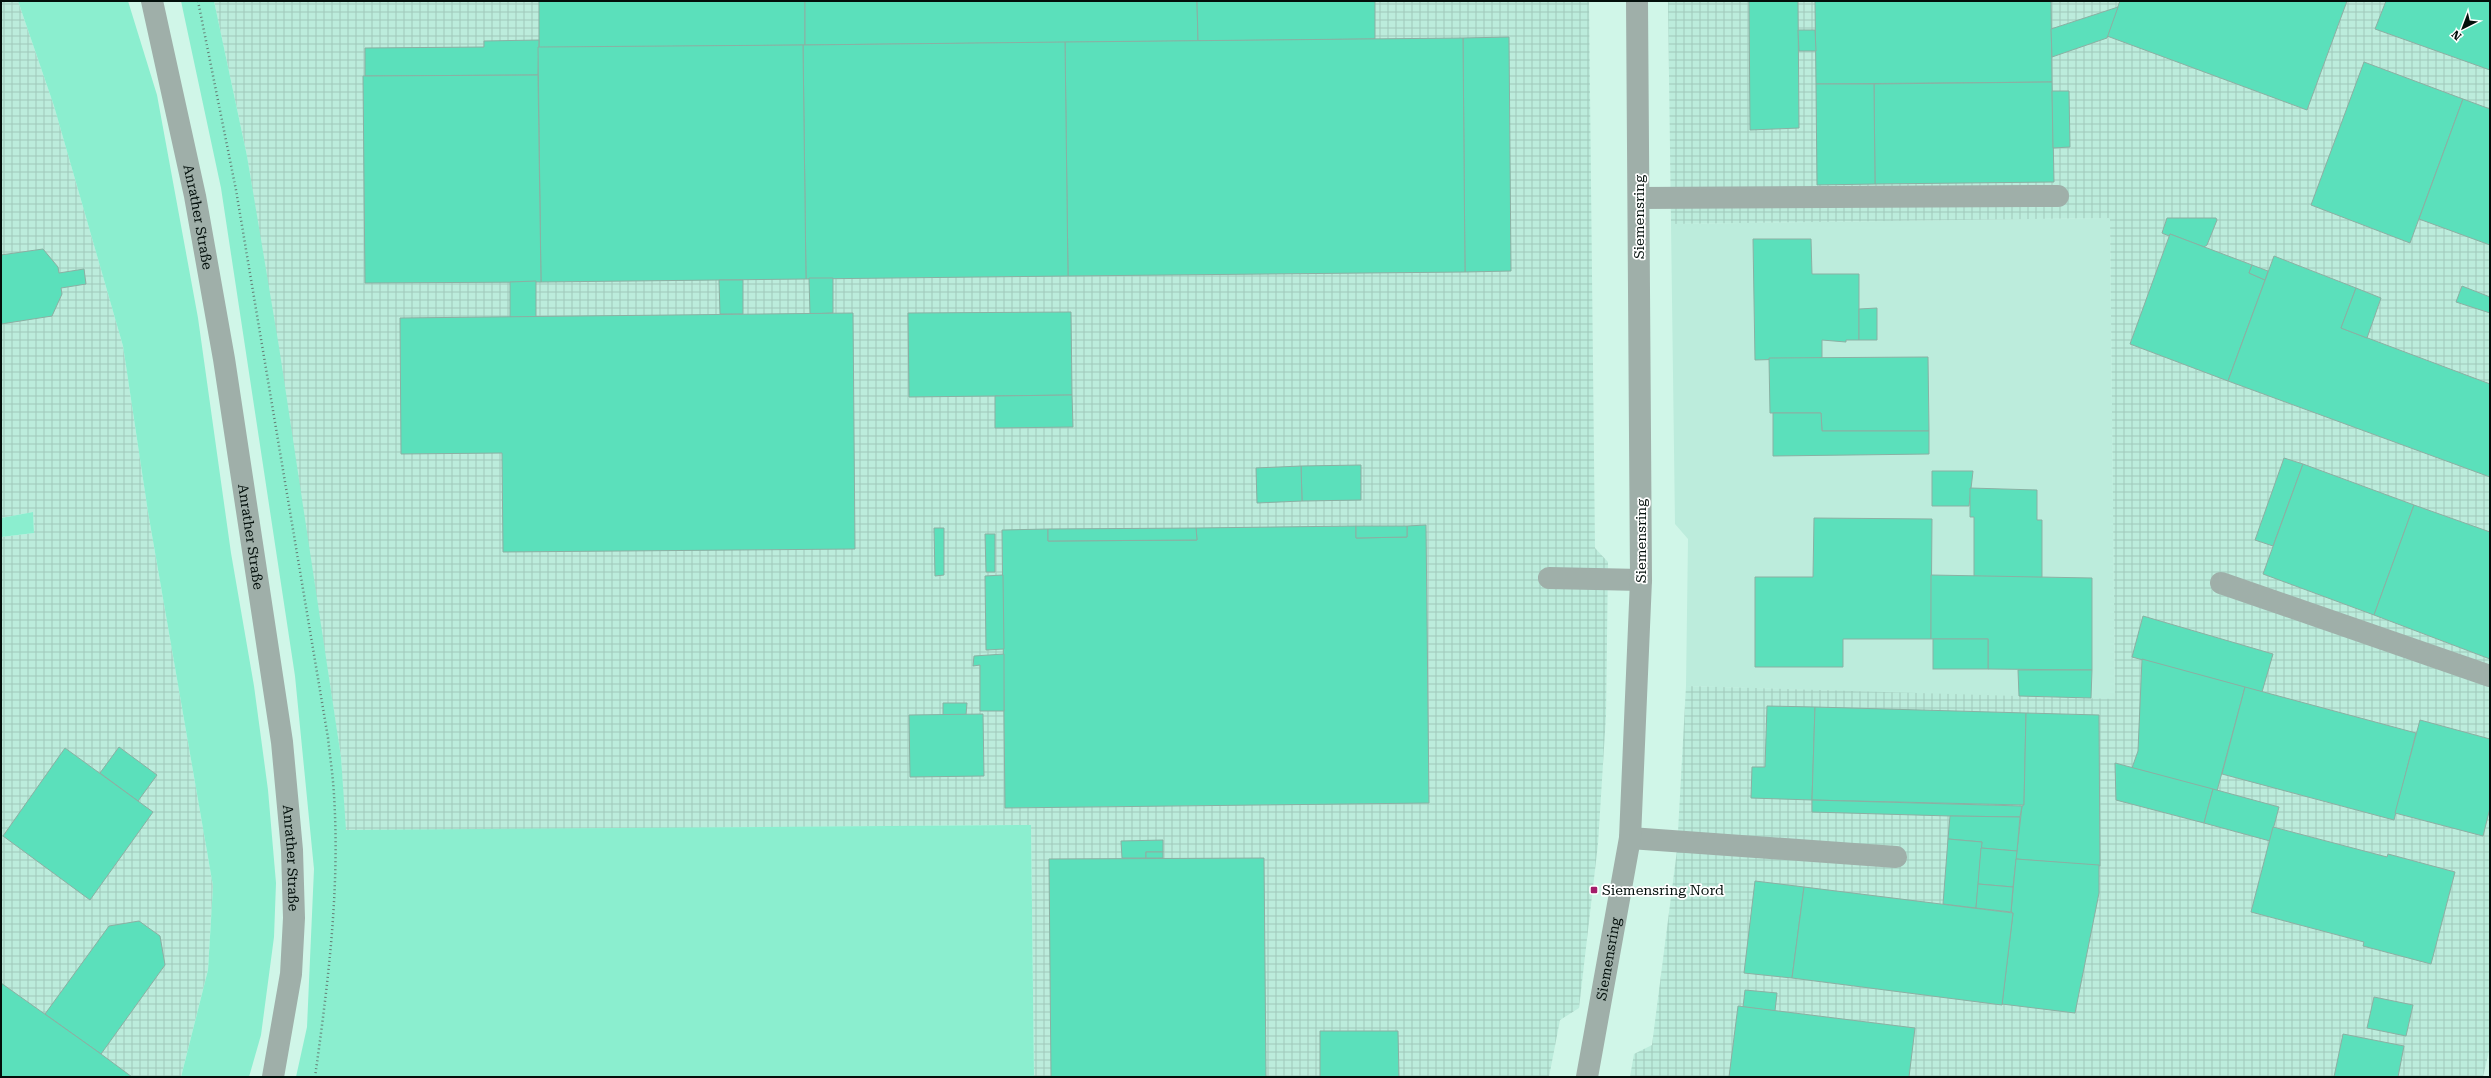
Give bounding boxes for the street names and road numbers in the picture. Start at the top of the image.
street label: Anrather Straße [180,163,216,271]
street label: Siemensring [1631,175,1647,259]
street label: Anrather Straße [235,483,267,591]
street label: Siemensring [1633,499,1649,583]
street label: Anrather Straße [280,804,302,912]
street label: Siemensring [1593,916,1624,1002]

